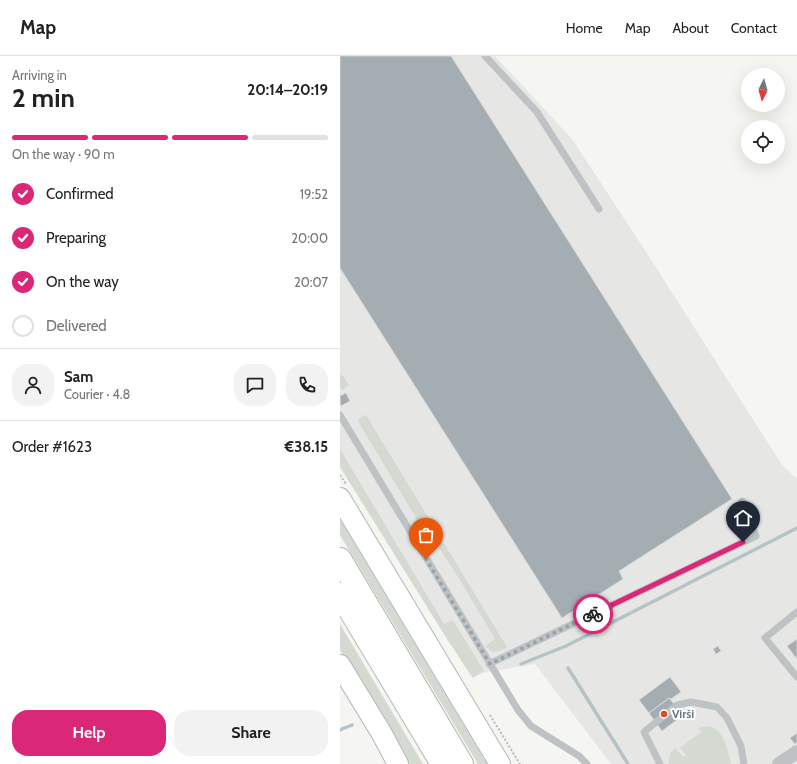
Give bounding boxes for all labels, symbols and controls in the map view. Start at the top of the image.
text: Map [20,16,56,39]
text: Home [566,19,603,37]
text: Map [625,19,650,37]
text: About [672,19,709,37]
text: Contact [731,19,777,37]
text: Arriving in [12,67,67,83]
north arrow [741,68,785,112]
map controls [741,68,785,164]
text: 20:14–20:19 [247,81,328,99]
text: 2 min [12,82,75,114]
button: locate [741,120,785,164]
text: On the way · 90 m [12,146,115,162]
icon: check [12,183,34,205]
text: Confirmed [46,185,114,203]
text: 19:52 [300,186,328,202]
icon: check [12,227,34,249]
text: Preparing [46,229,106,247]
text: 20:00 [291,230,328,246]
icon: check [12,271,34,293]
text: On the way [46,273,119,291]
text: 20:07 [294,274,328,290]
text: Delivered [46,317,107,335]
button: person [12,364,54,406]
button: chat [234,364,276,406]
button: phone [286,364,328,406]
text: Sam [64,368,93,386]
text: Courier · 4.8 [64,386,130,402]
text: Order #1623 [12,438,92,456]
text: €38.15 [285,438,328,456]
pin [726,501,760,542]
icon: home [732,507,754,529]
pin [409,518,443,559]
icon: bag [415,524,437,546]
courier [573,594,613,634]
icon: bike [582,603,604,625]
place label: Virši [672,706,694,721]
marker: Virši [659,709,669,719]
button: Help [12,710,166,756]
button: Share [174,710,328,756]

